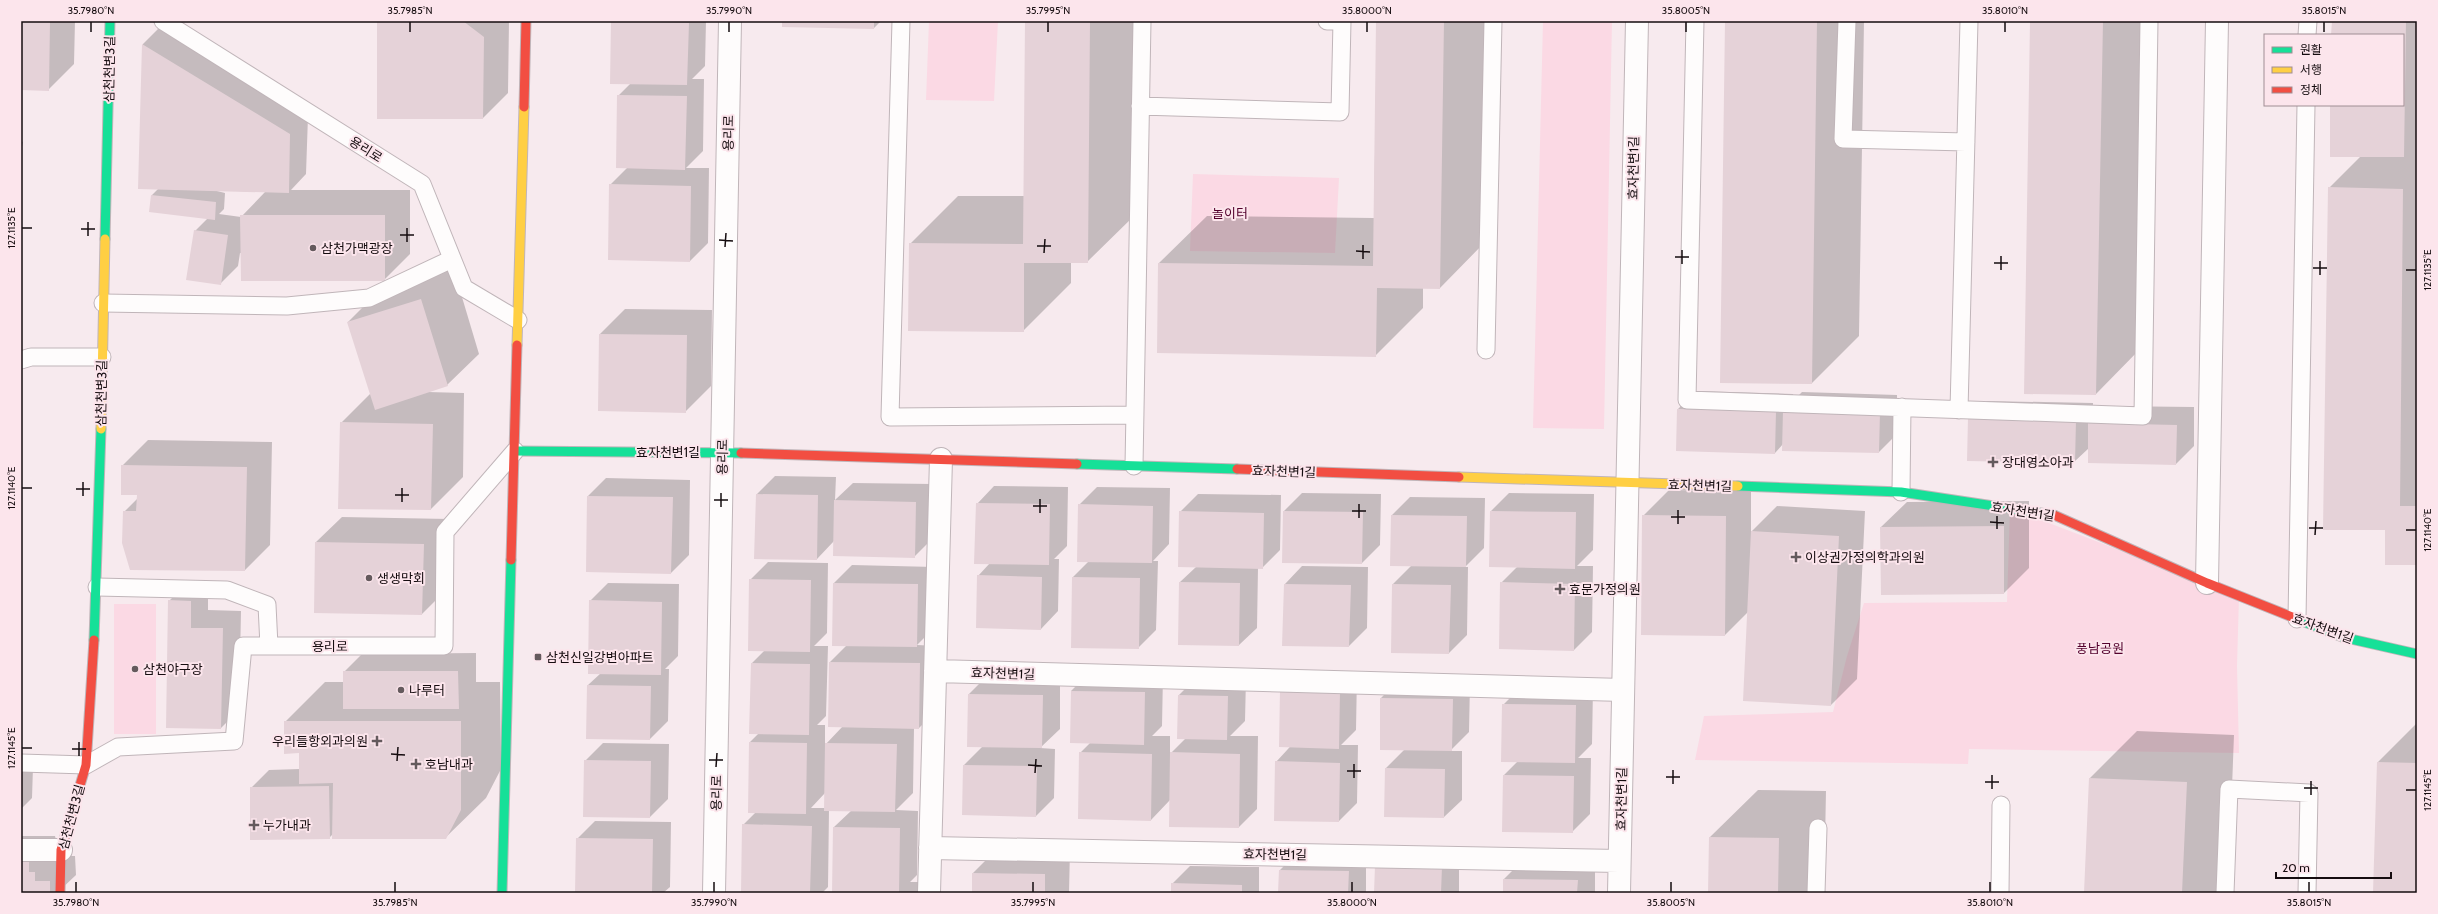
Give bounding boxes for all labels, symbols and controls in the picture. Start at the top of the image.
text: 35.7980°N [68,4,114,17]
text: 35.7985°N [387,4,433,17]
text: 35.7990°N [706,4,752,17]
text: 35.7995°N [1026,4,1070,17]
text: 35.8000°N [1342,4,1392,17]
text: 35.8005°N [1662,4,1710,17]
text: 35.8010°N [1982,4,2028,17]
text: 35.8015°N [2302,4,2346,17]
legend [2264,34,2404,106]
street label: 삼천천변3길 [100,35,118,103]
text: 원활 [2300,42,2322,57]
text: 서행 [2300,62,2322,77]
text: 정체 [2300,82,2322,97]
street label: 용리로 [720,115,736,151]
street label: 용리로 [347,133,385,165]
street label: 효자천변1길 [1624,136,1642,200]
park label: 놀이터 [1212,205,1248,221]
text: 127.1135°E [5,207,18,248]
place label: 삼천가맥광장 [321,240,393,256]
marker: 삼천가맥광장 [308,243,318,253]
text: 127.1135°E [2421,249,2434,290]
street label: 삼천천변3길 [92,359,110,427]
street label: 용리로 [714,439,730,475]
street label: 효자천변1길 [636,444,700,460]
place label: 장대영소아과 [2002,454,2074,470]
marker: 장대영소아과 [1987,456,1999,468]
street label: 효자천변1길 [1252,462,1316,480]
text: 127.1140°E [5,466,18,509]
street label: 효자천변1길 [1668,476,1732,494]
street label: 효자천변1길 [1990,498,2056,524]
text: 127.1140°E [2421,508,2434,551]
place label: 이상권가정의학과의원 [1805,549,1925,565]
marker: 이상권가정의학과의원 [1790,551,1802,563]
place label: 생생막회 [377,570,425,586]
marker: 생생막회 [364,573,374,583]
place label: 효문가정의원 [1569,581,1641,597]
marker: 효문가정의원 [1554,583,1566,595]
street label: 효자천변1길 [2290,610,2356,646]
street label: 용리로 [312,638,348,654]
park label: 풍남공원 [2076,640,2124,656]
place label: 삼천신일강변아파트 [546,649,654,665]
marker: 삼천신일강변아파트 [533,652,543,662]
place label: 삼천야구장 [143,661,203,677]
marker: 삼천야구장 [130,664,140,674]
street label: 효자천변1길 [971,664,1035,682]
place label: 나루터 [409,682,445,698]
marker: 나루터 [396,685,406,695]
text: 127.1145°E [5,727,18,769]
place label: 우리들항외과의원 [272,733,368,749]
marker: 우리들항외과의원 [371,735,383,747]
place label: 호남내과 [425,756,473,772]
marker: 호남내과 [410,758,422,770]
street label: 효자천변1길 [1612,767,1630,831]
text: 127.1145°E [2421,769,2434,811]
street label: 용리로 [708,775,724,811]
street label: 삼천천변3길 [55,783,87,851]
place label: 누가내과 [263,817,311,833]
marker: 누가내과 [248,819,260,831]
street label: 효자천변1길 [1243,845,1307,863]
scale bar [2276,854,2391,880]
text: 20 m [2282,860,2310,875]
text: 35.7980°N [53,896,99,909]
text: 35.7985°N [372,896,418,909]
text: 35.7990°N [691,896,737,909]
text: 35.7995°N [1011,896,1055,909]
text: 35.8000°N [1327,896,1377,909]
text: 35.8005°N [1647,896,1695,909]
text: 35.8010°N [1967,896,2013,909]
text: 35.8015°N [2287,896,2331,909]

